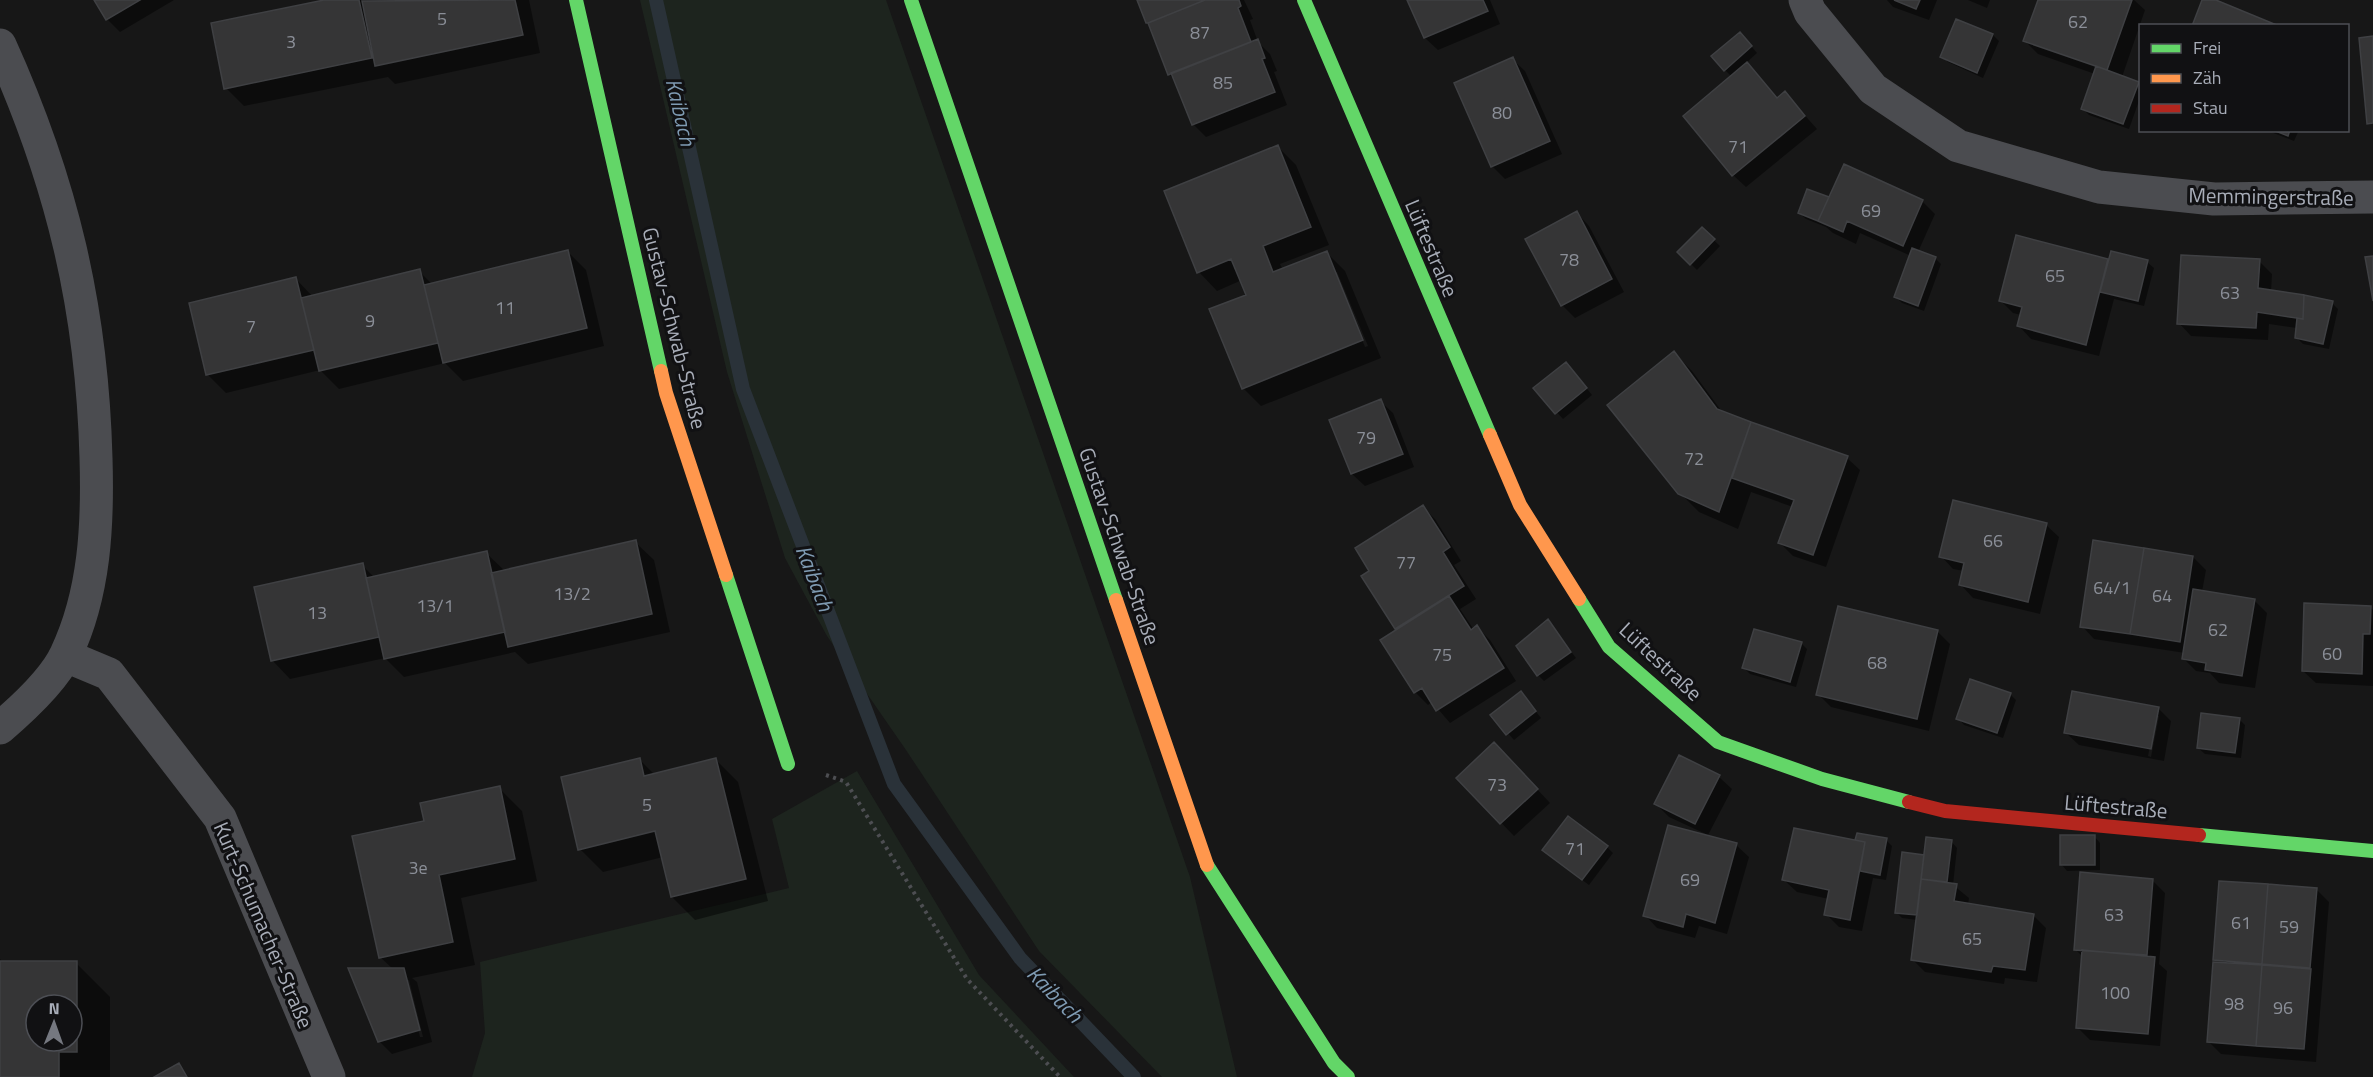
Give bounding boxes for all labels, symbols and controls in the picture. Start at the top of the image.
house number: 5 [437,5,447,32]
house number: 62 [2068,8,2088,35]
house number: 87 [1190,19,1210,46]
legend [2139,24,2349,132]
house number: 3 [286,28,296,55]
text: Frei [2193,34,2221,61]
text: Zäh [2193,64,2221,91]
house number: 85 [1213,69,1233,96]
water label: Kaibach [657,75,705,150]
text: Stau [2193,94,2228,121]
house number: 80 [1492,99,1512,126]
house number: 71 [1728,133,1748,160]
street label: Memmingerstraße [2188,179,2354,213]
street label: Lüftestraße [1397,194,1467,302]
house number: 69 [1861,197,1881,224]
street label: Gustav-Schwab-Straße [634,224,716,432]
house number: 78 [1559,246,1579,273]
house number: 65 [2045,262,2065,289]
house number: 63 [2220,279,2240,306]
house number: 11 [495,294,515,321]
house number: 9 [365,307,375,334]
house number: 7 [246,313,256,340]
house number: 79 [1356,424,1376,451]
street label: Gustav-Schwab-Straße [1071,443,1169,649]
house number: 72 [1684,445,1704,472]
house number: 66 [1983,527,2003,554]
water label: Kaibach [787,540,843,617]
house number: 77 [1396,549,1416,576]
house number: 64/1 [2093,574,2131,601]
house number: 13/2 [553,580,591,607]
house number: 64 [2152,582,2172,609]
house number: 13/1 [416,592,454,619]
house number: 13 [307,599,327,626]
street label: Lüftestraße [1612,614,1710,708]
house number: 62 [2208,616,2228,643]
house number: 60 [2322,640,2342,667]
house number: 75 [1432,641,1452,668]
house number: 68 [1867,649,1887,676]
house number: 73 [1487,771,1507,798]
street label: Lüftestraße [2063,786,2169,826]
house number: 5 [642,791,652,818]
street label: Kurt-Schumacher-Straße [206,817,322,1033]
house number: 71 [1565,835,1585,862]
house number: 3e [408,854,428,881]
house number: 69 [1680,866,1700,893]
house number: 63 [2104,901,2124,928]
house number: 61 [2231,909,2251,936]
house number: 59 [2279,913,2299,940]
house number: 65 [1962,925,1982,952]
water label: Kaibach [1019,958,1092,1031]
house number: 100 [2100,979,2130,1006]
house number: 98 [2224,990,2244,1017]
north arrow [24,993,84,1053]
house number: 96 [2273,994,2293,1021]
text: N [49,996,60,1020]

